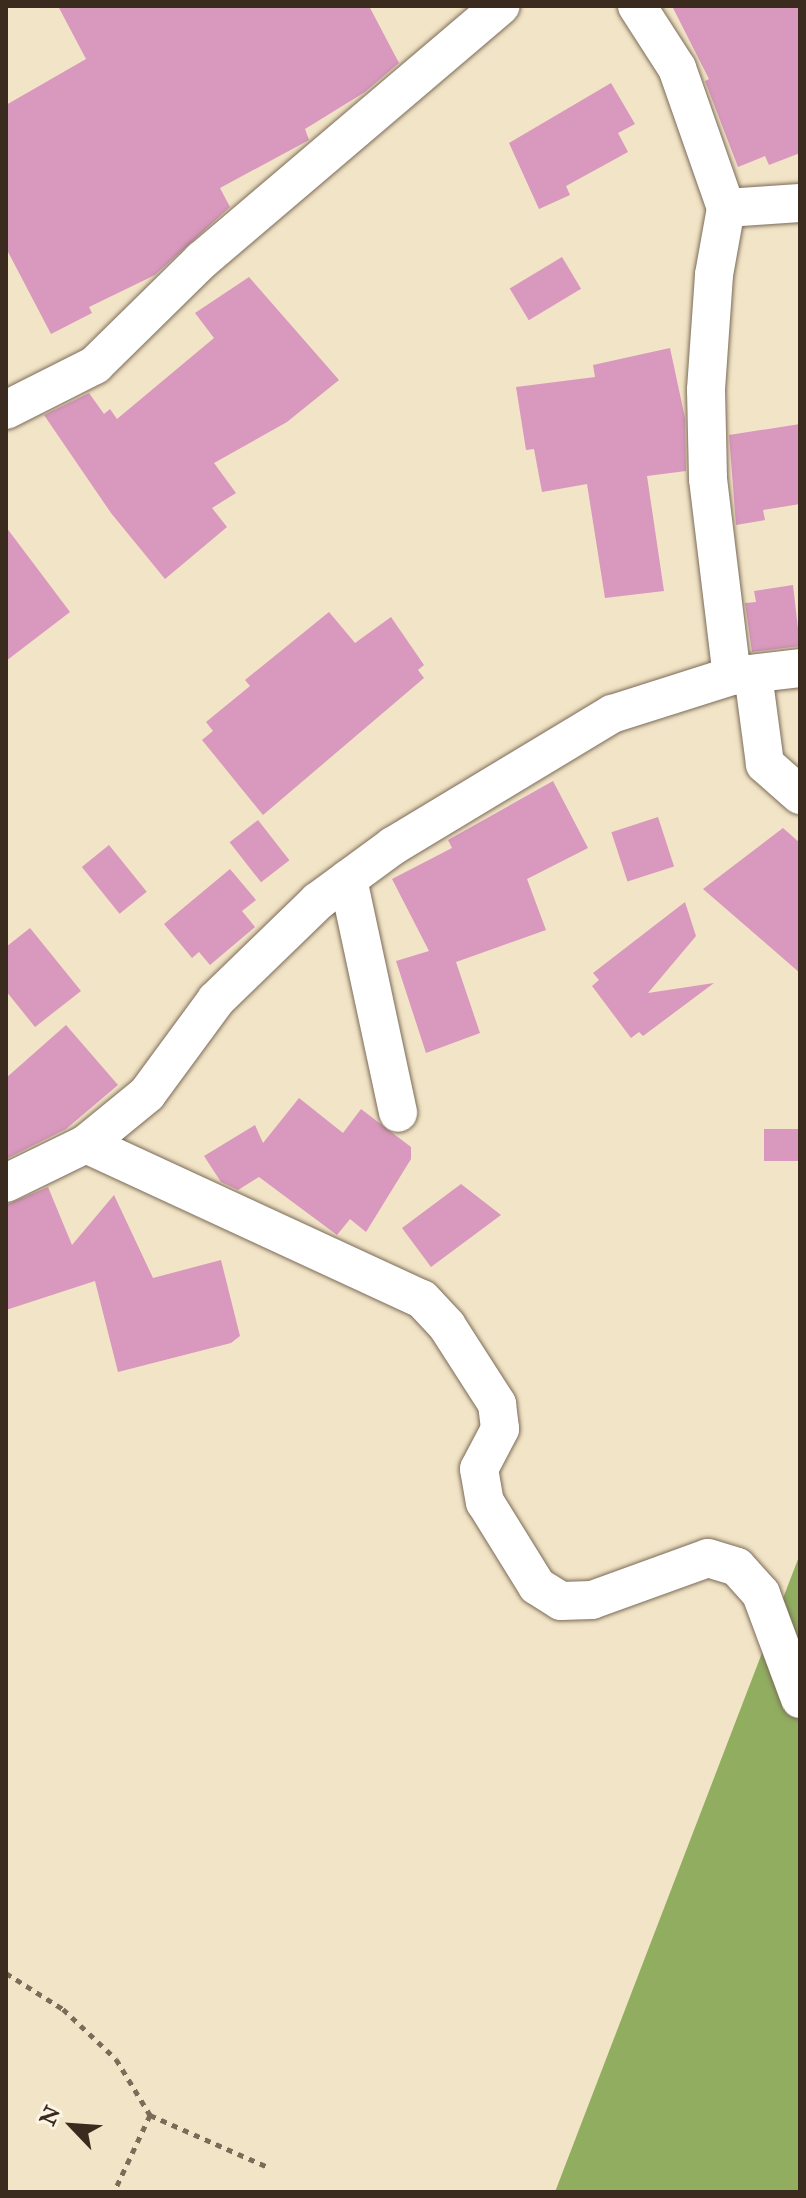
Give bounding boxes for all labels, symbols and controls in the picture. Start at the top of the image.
north arrow [32,2086,112,2166]
text: N [34,2101,66,2130]

